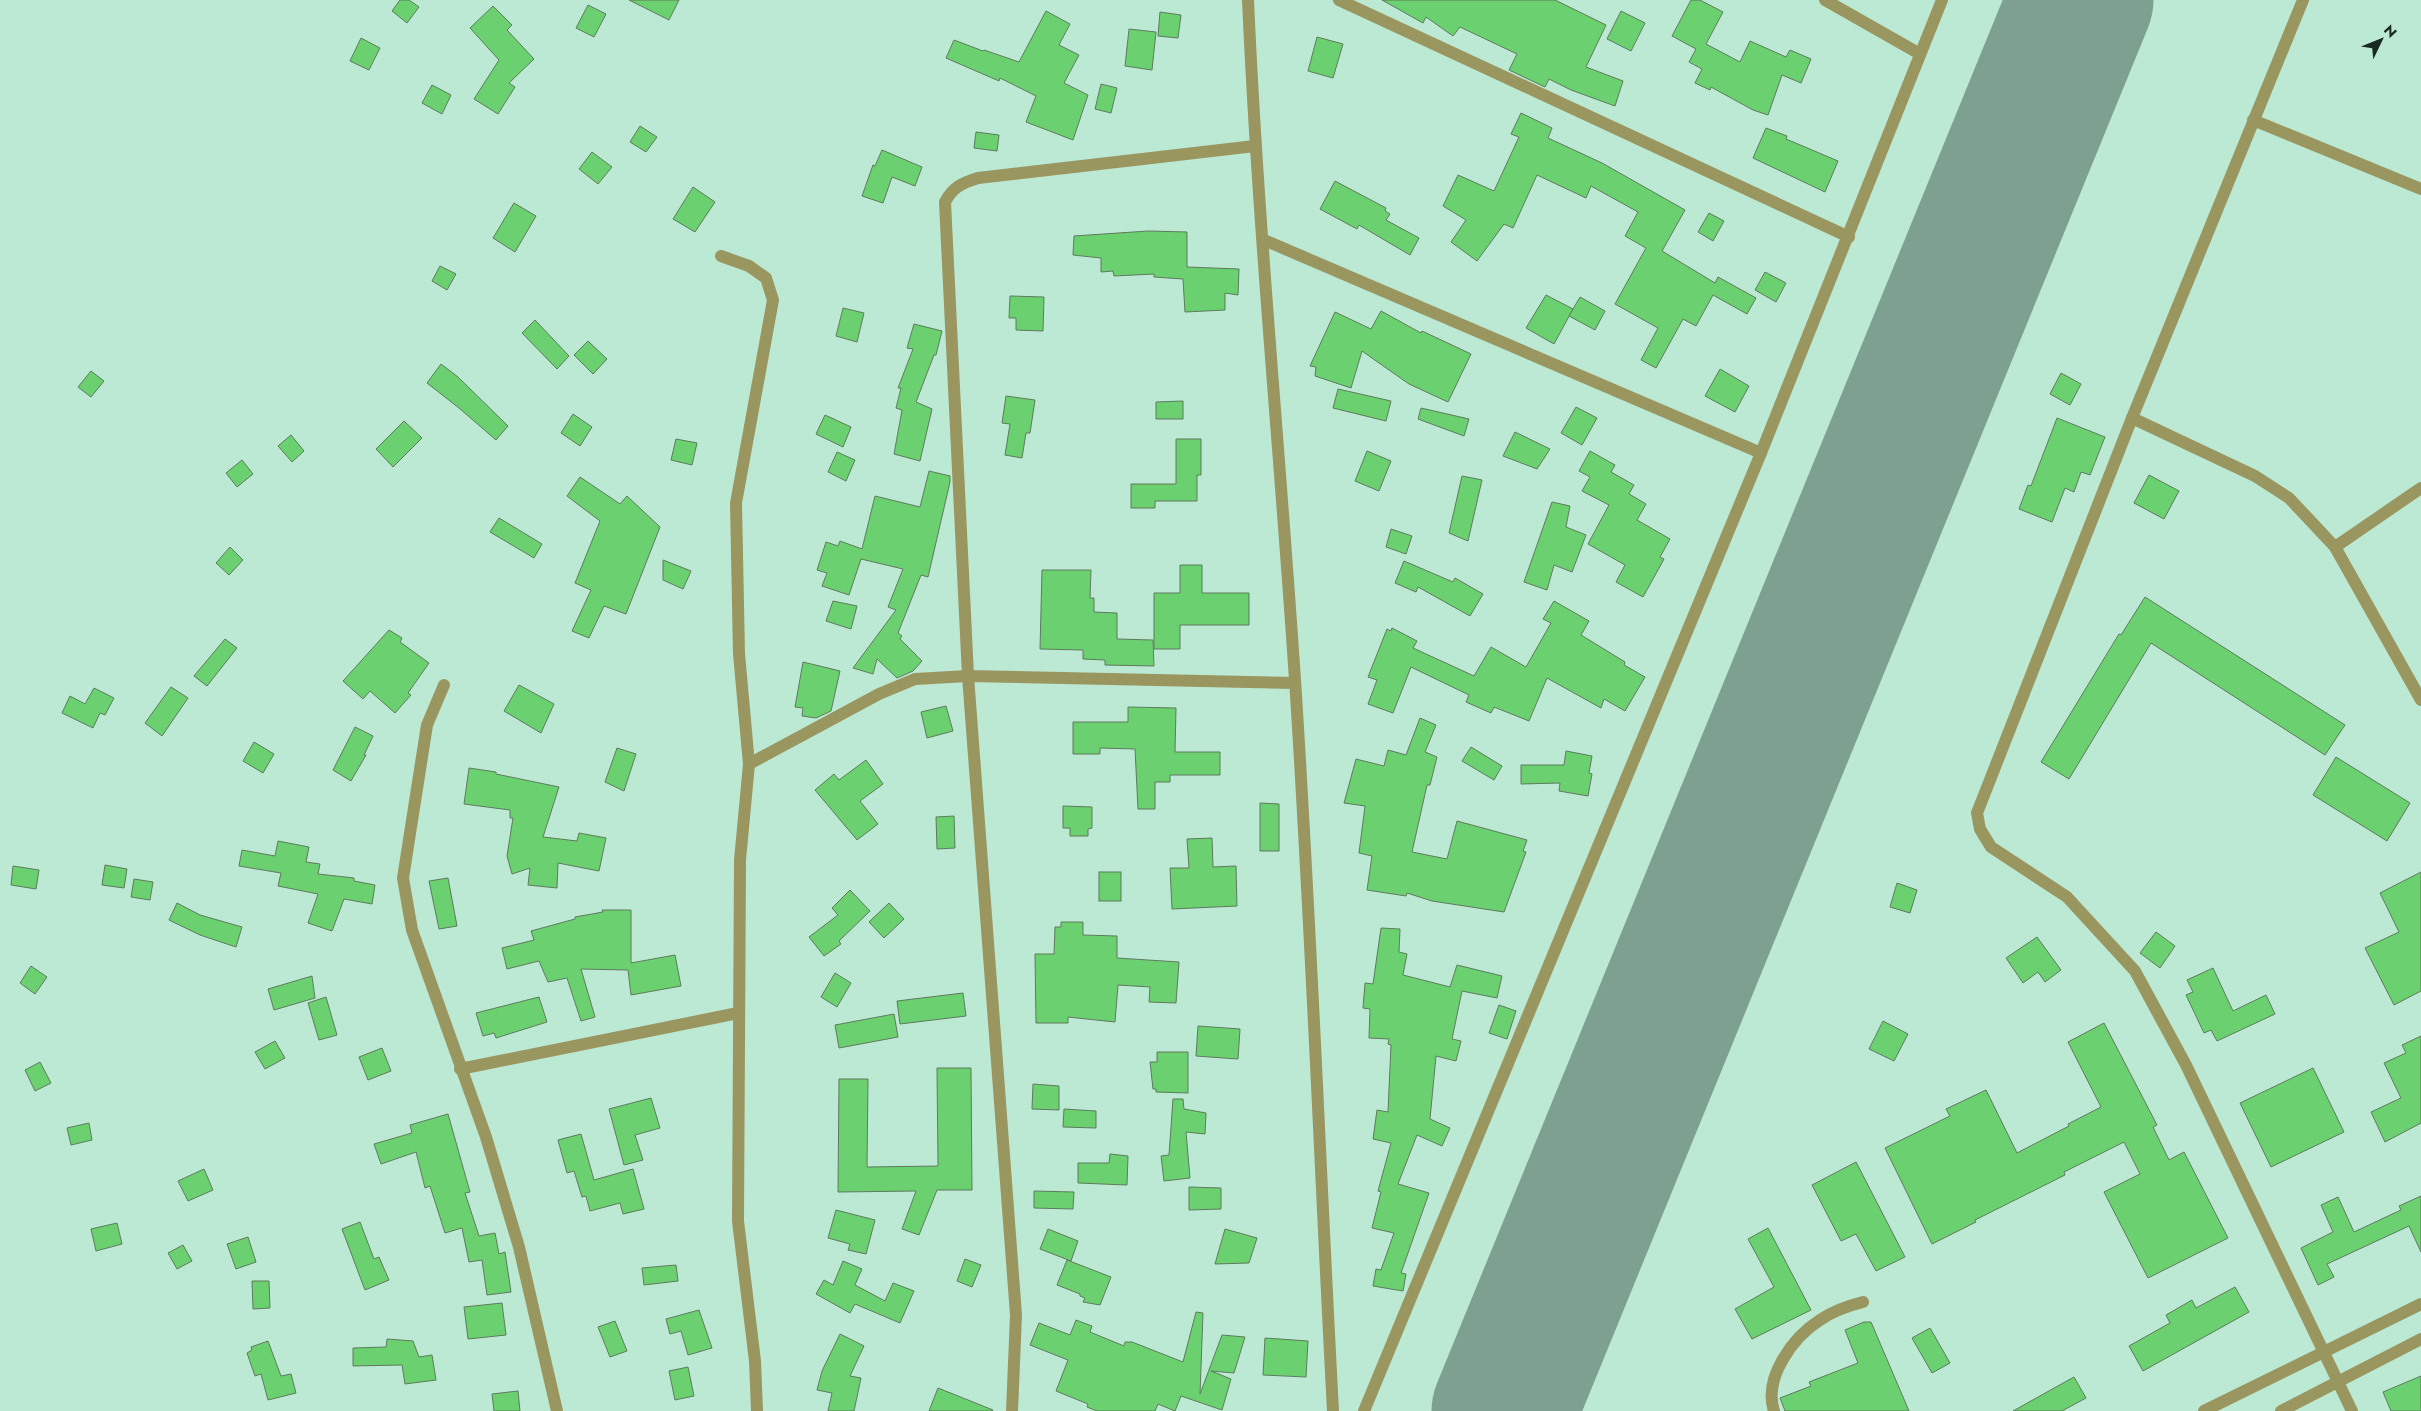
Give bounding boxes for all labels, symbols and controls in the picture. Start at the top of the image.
north arrow [2356,15,2406,65]
text: N [2379,20,2402,42]

